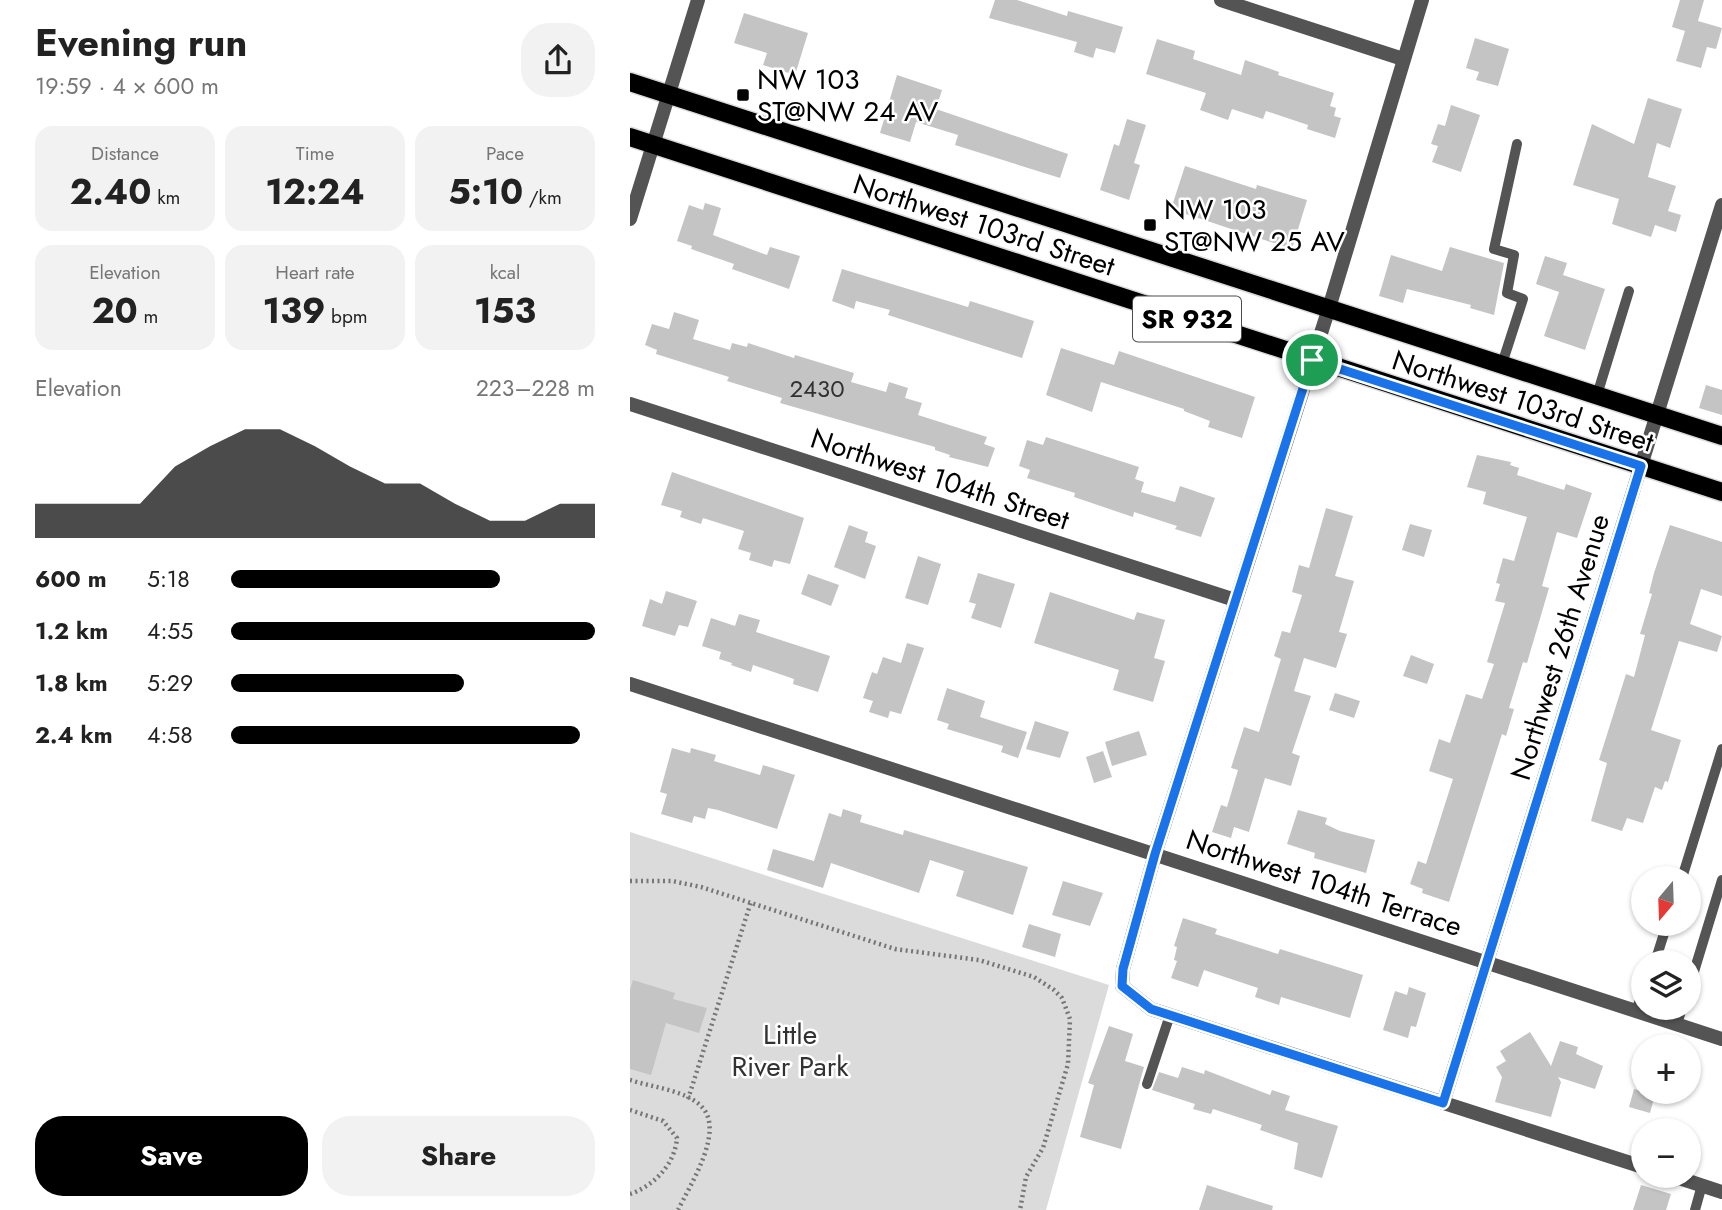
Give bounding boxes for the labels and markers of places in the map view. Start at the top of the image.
place label: NW 103 ST@NW 24 AV [757,59,939,132]
marker: NW 103 ST@NW 24 AV [735,87,751,103]
place label: NW 103 ST@NW 25 AV [1164,189,1345,262]
marker: NW 103 ST@NW 25 AV [1142,217,1158,233]
pin [1282,330,1342,390]

